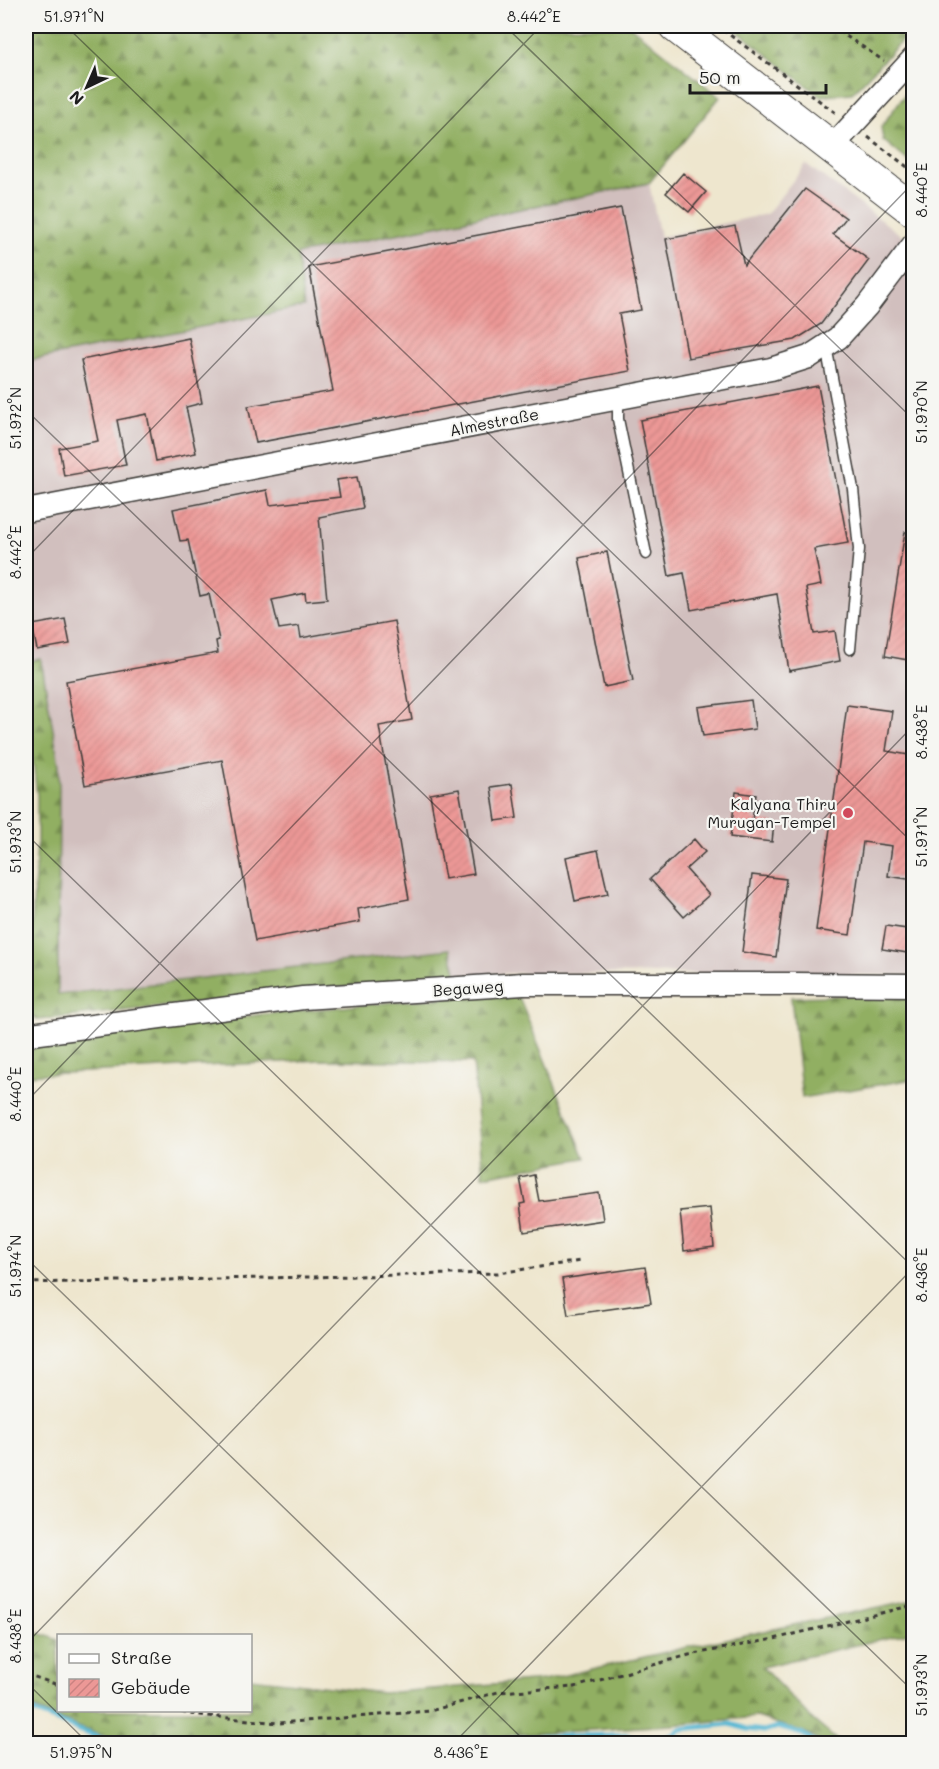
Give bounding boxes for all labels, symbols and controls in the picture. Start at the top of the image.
text: 51.971°N [44,6,104,26]
text: 8.442°E [507,6,561,26]
north arrow [57,57,117,117]
scale bar [690,57,826,95]
text: 50 m [699,65,741,89]
text: N [65,86,88,110]
text: 8.440°E [911,162,931,217]
text: 51.970°N [911,380,931,444]
text: 51.972°N [5,387,25,449]
street label: Almestraße [447,403,540,440]
text: 8.442°E [5,525,25,579]
text: 8.438°E [911,704,931,759]
place label: Kalyana Thiru Murugan-Tempel [707,793,836,832]
marker: Kalyana Thiru Murugan-Tempel [841,806,855,820]
text: 51.971°N [911,807,931,867]
text: 51.973°N [5,811,25,873]
street label: Begaweg [432,975,504,1000]
text: 8.440°E [5,1066,25,1121]
text: 51.974°N [5,1235,25,1297]
text: 8.436°E [911,1247,931,1302]
text: 8.438°E [5,1608,25,1663]
legend [57,1634,252,1712]
text: Straße [111,1645,172,1669]
text: 51.973°N [911,1654,931,1716]
text: Gebäude [111,1675,191,1699]
text: 51.975°N [50,1742,112,1762]
text: 8.436°E [434,1742,489,1762]

